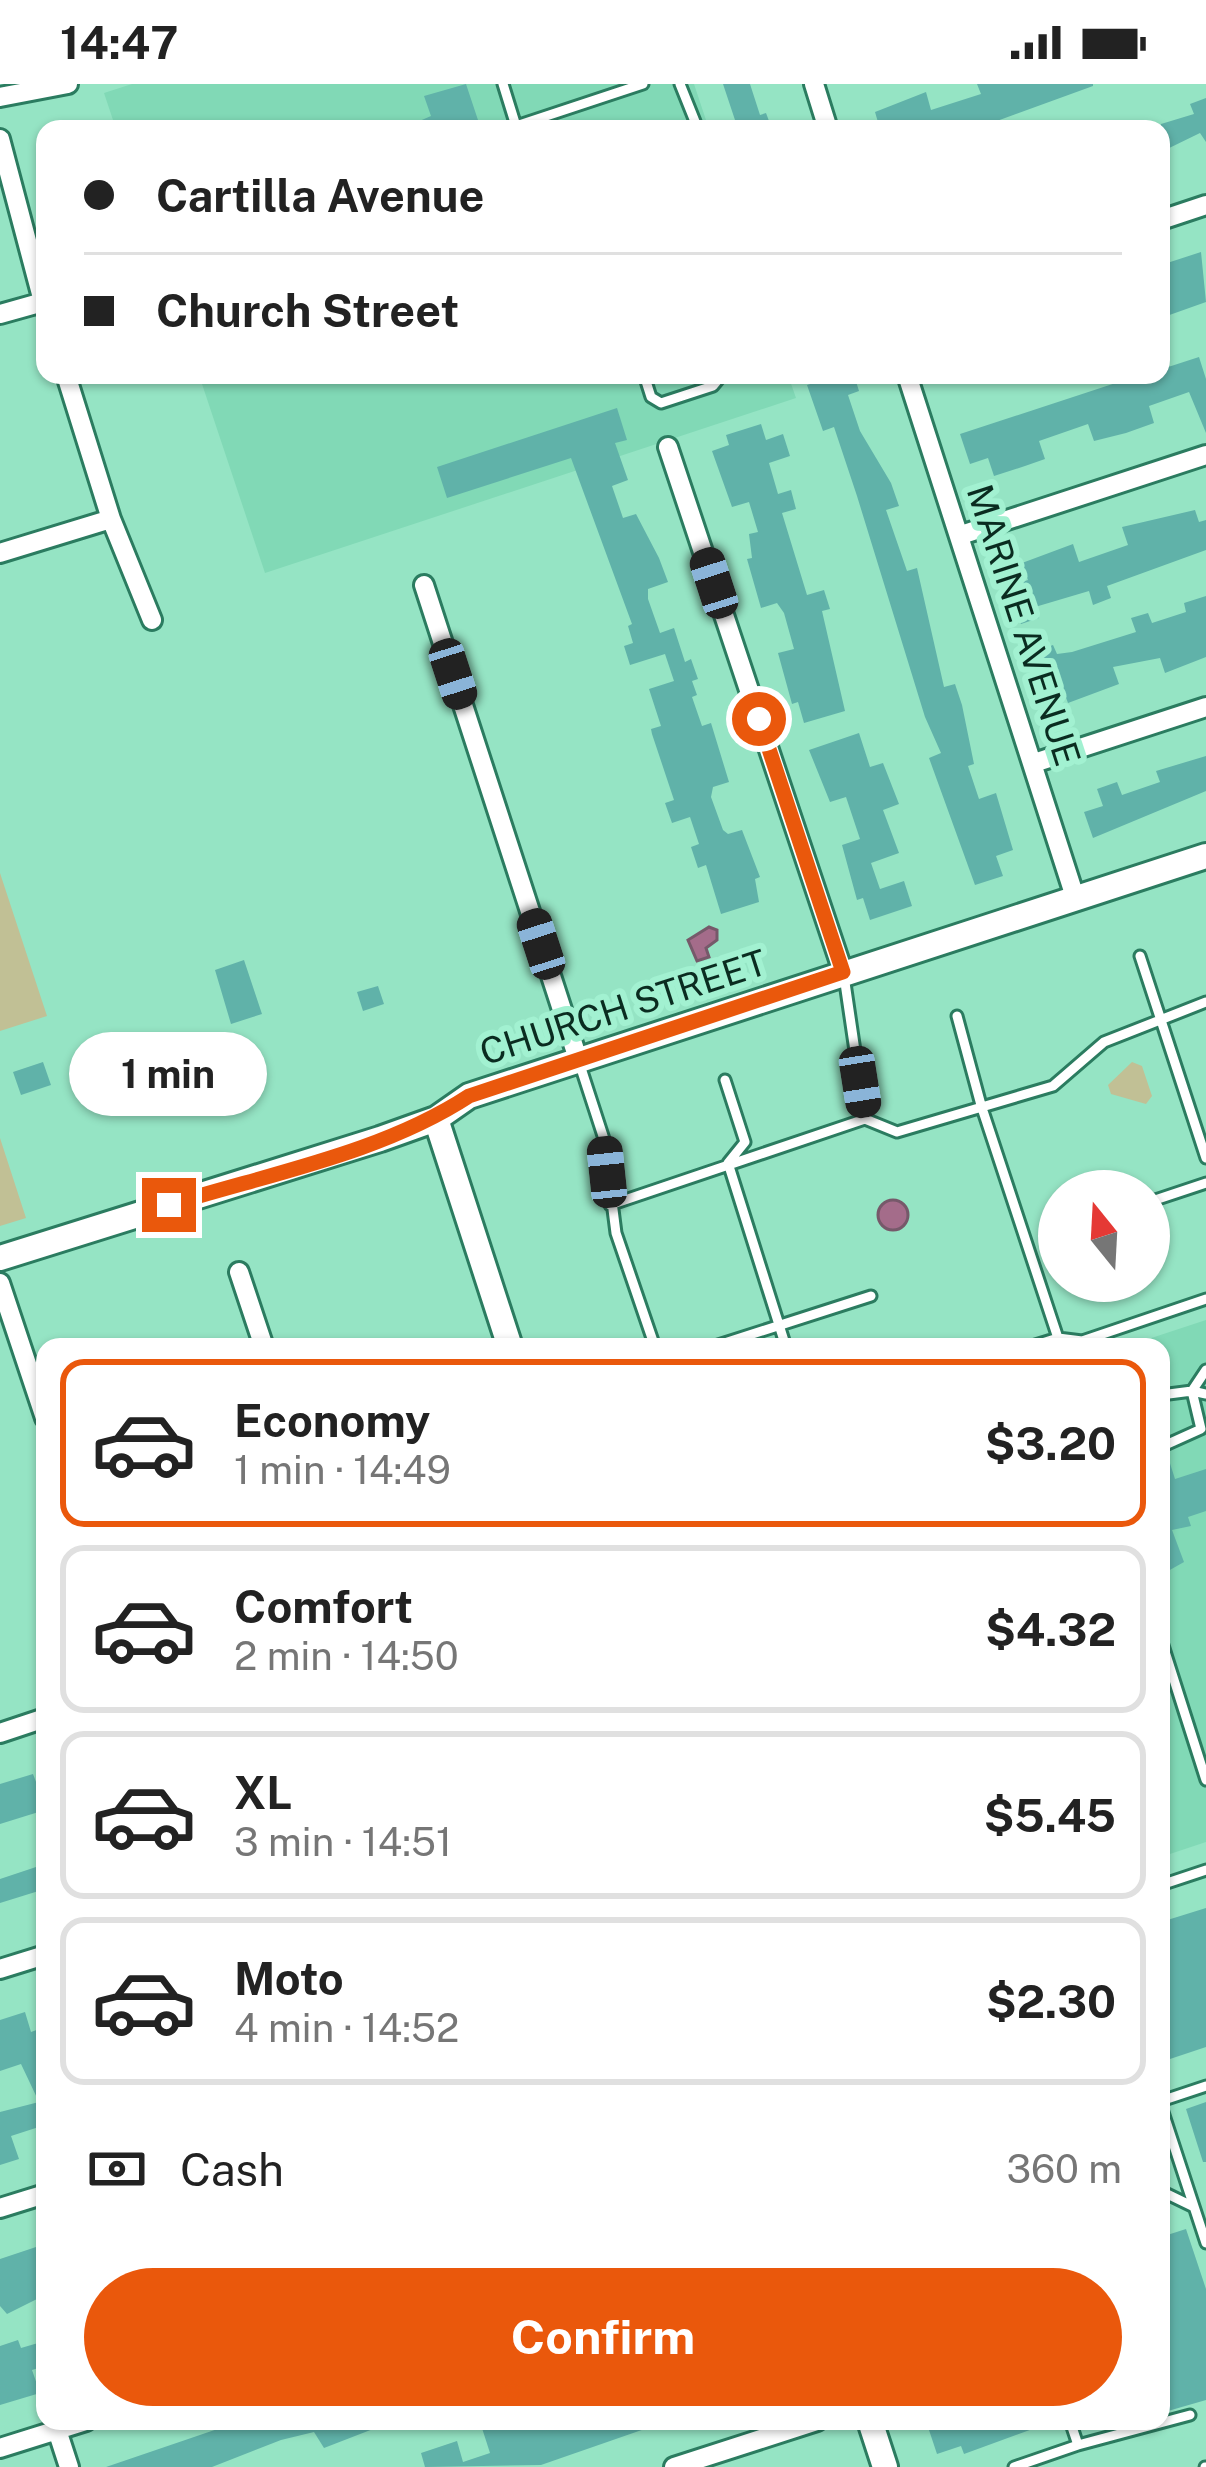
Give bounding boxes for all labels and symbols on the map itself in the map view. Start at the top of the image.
street label: MARINE AVENUE [959,479,1089,771]
car [686,543,742,623]
car [425,634,481,714]
route start [732,692,786,746]
car [513,904,569,984]
street label: CHURCH STREET [474,941,772,1073]
callout: 1 min [70,1031,268,1115]
car [837,1044,883,1120]
car [585,1134,629,1210]
north arrow [1038,1170,1170,1302]
route end [142,1178,196,1232]

